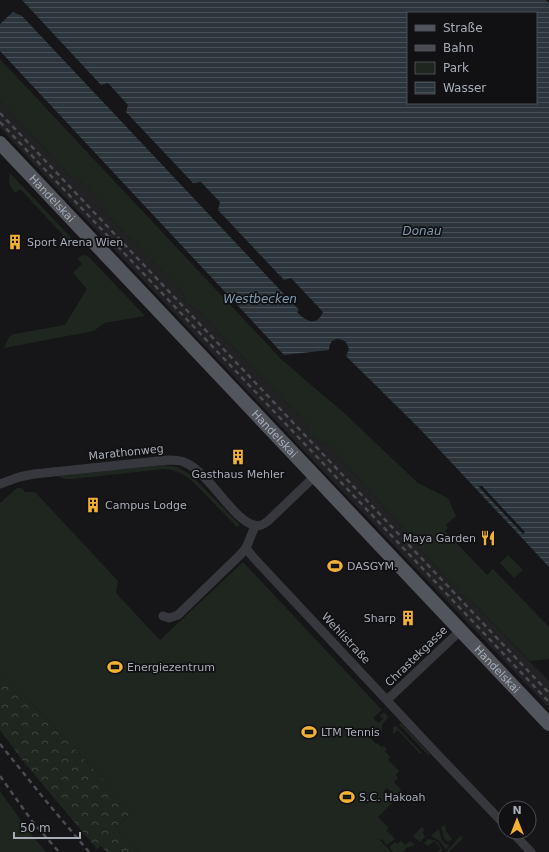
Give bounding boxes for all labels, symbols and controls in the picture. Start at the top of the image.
legend [407,12,537,104]
text: Straße [443,21,483,35]
text: Bahn [443,41,474,55]
text: Park [443,61,469,75]
text: Wasser [443,81,486,95]
street label: Handelskai [26,172,77,225]
water label: Donau [402,224,442,238]
building icon: Sport Arena Wien [6,233,24,251]
place label: Sport Arena Wien [27,236,123,249]
water label: Westbecken [223,292,297,306]
street label: Handelskai [249,408,300,461]
street label: Marathonweg [88,442,164,463]
building icon: Gasthaus Mehler [229,448,247,466]
place label: Gasthaus Mehler [192,468,285,481]
building icon: Campus Lodge [84,496,102,514]
place label: Campus Lodge [105,499,187,512]
restaurant icon: Maya Garden [479,529,497,547]
place label: Maya Garden [403,532,476,545]
sports icon: DASGYM. [326,557,344,575]
place label: DASGYM. [347,560,397,573]
building icon: Sharp [399,609,417,627]
street label: Wehlistraße [319,610,373,667]
place label: Sharp [364,612,396,625]
street label: Chrastekgasse [383,623,450,689]
street label: Handelskai [471,643,522,696]
sports icon: Energiezentrum [106,658,124,676]
place label: Energiezentrum [127,661,215,674]
sports icon: LTM Tennis [300,723,318,741]
place label: LTM Tennis [321,726,380,739]
sports icon: S.C. Hakoah [338,788,356,806]
place label: S.C. Hakoah [359,791,426,804]
north arrow [497,800,537,840]
text: N [512,804,522,817]
scale bar [14,814,80,840]
text: 50 m [20,821,51,835]

